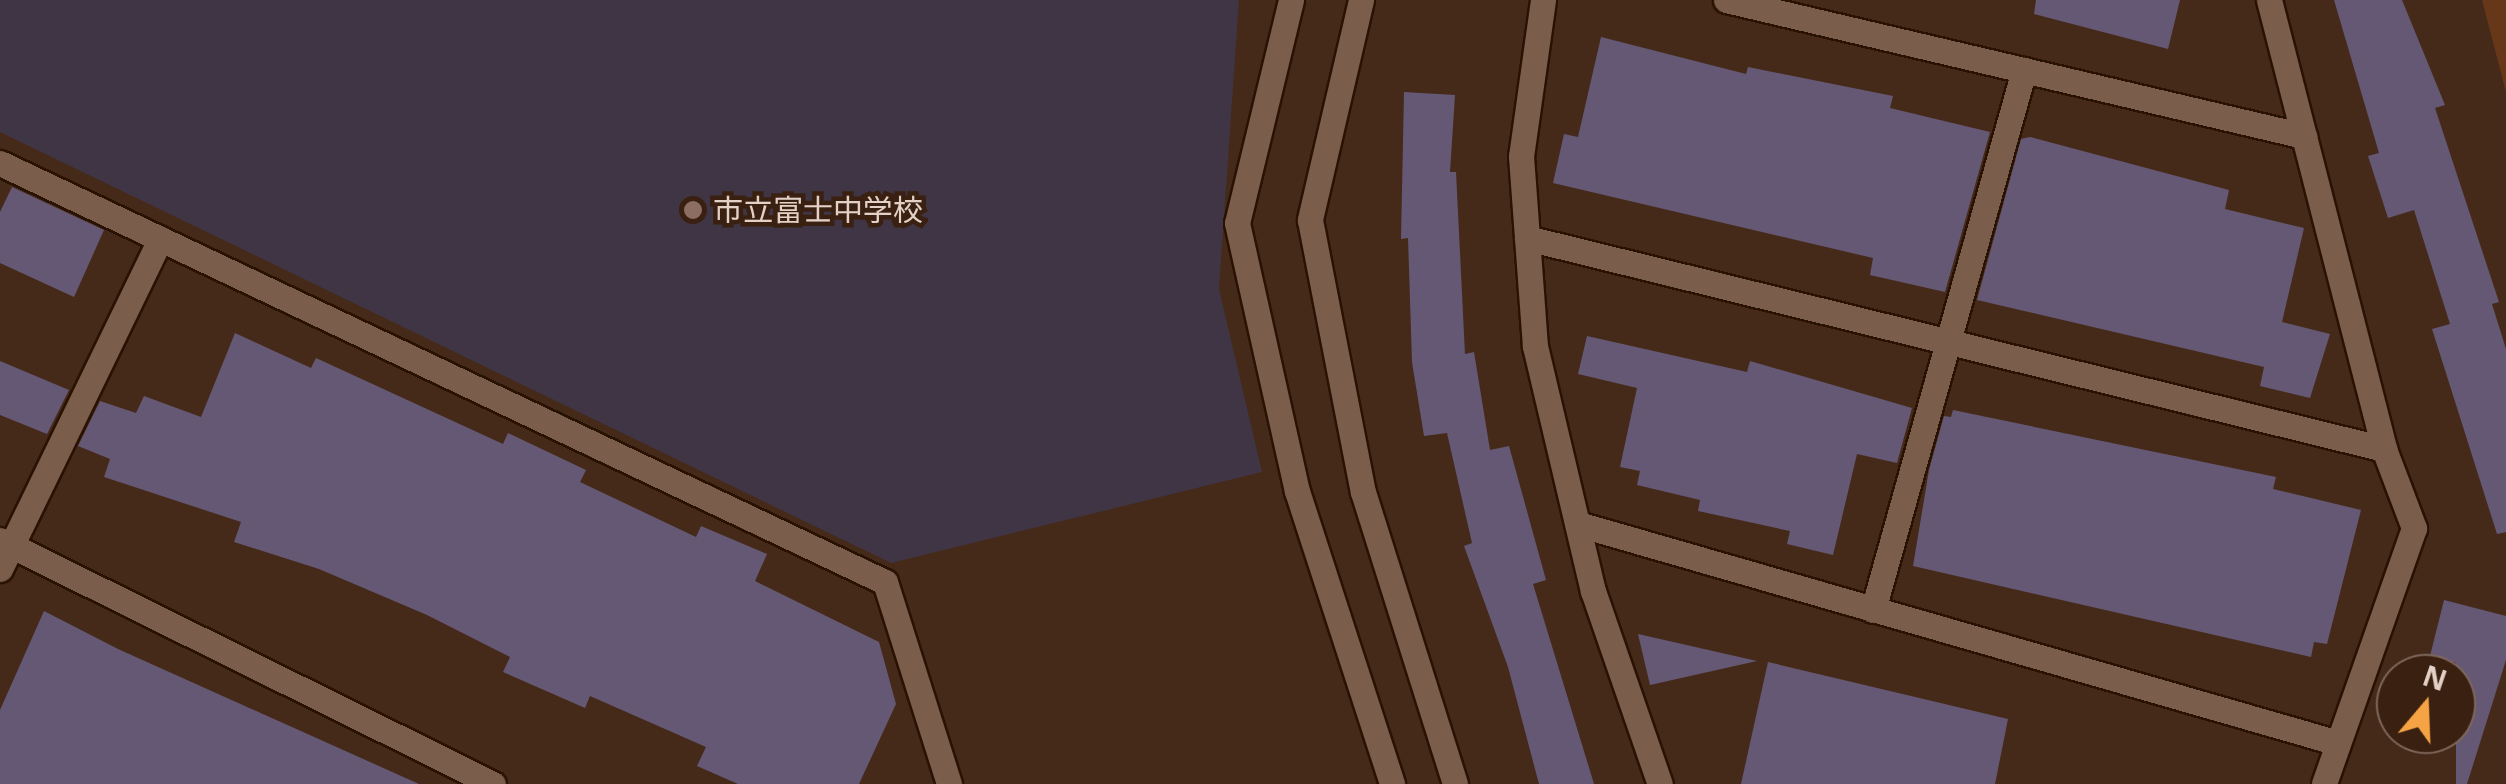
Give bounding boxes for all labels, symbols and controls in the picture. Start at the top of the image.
place label: 市立富士中学校 [713,192,923,228]
marker: 市立富士中学校 [682,199,704,221]
north arrow [2376,654,2476,754]
text: N [2418,656,2452,699]

